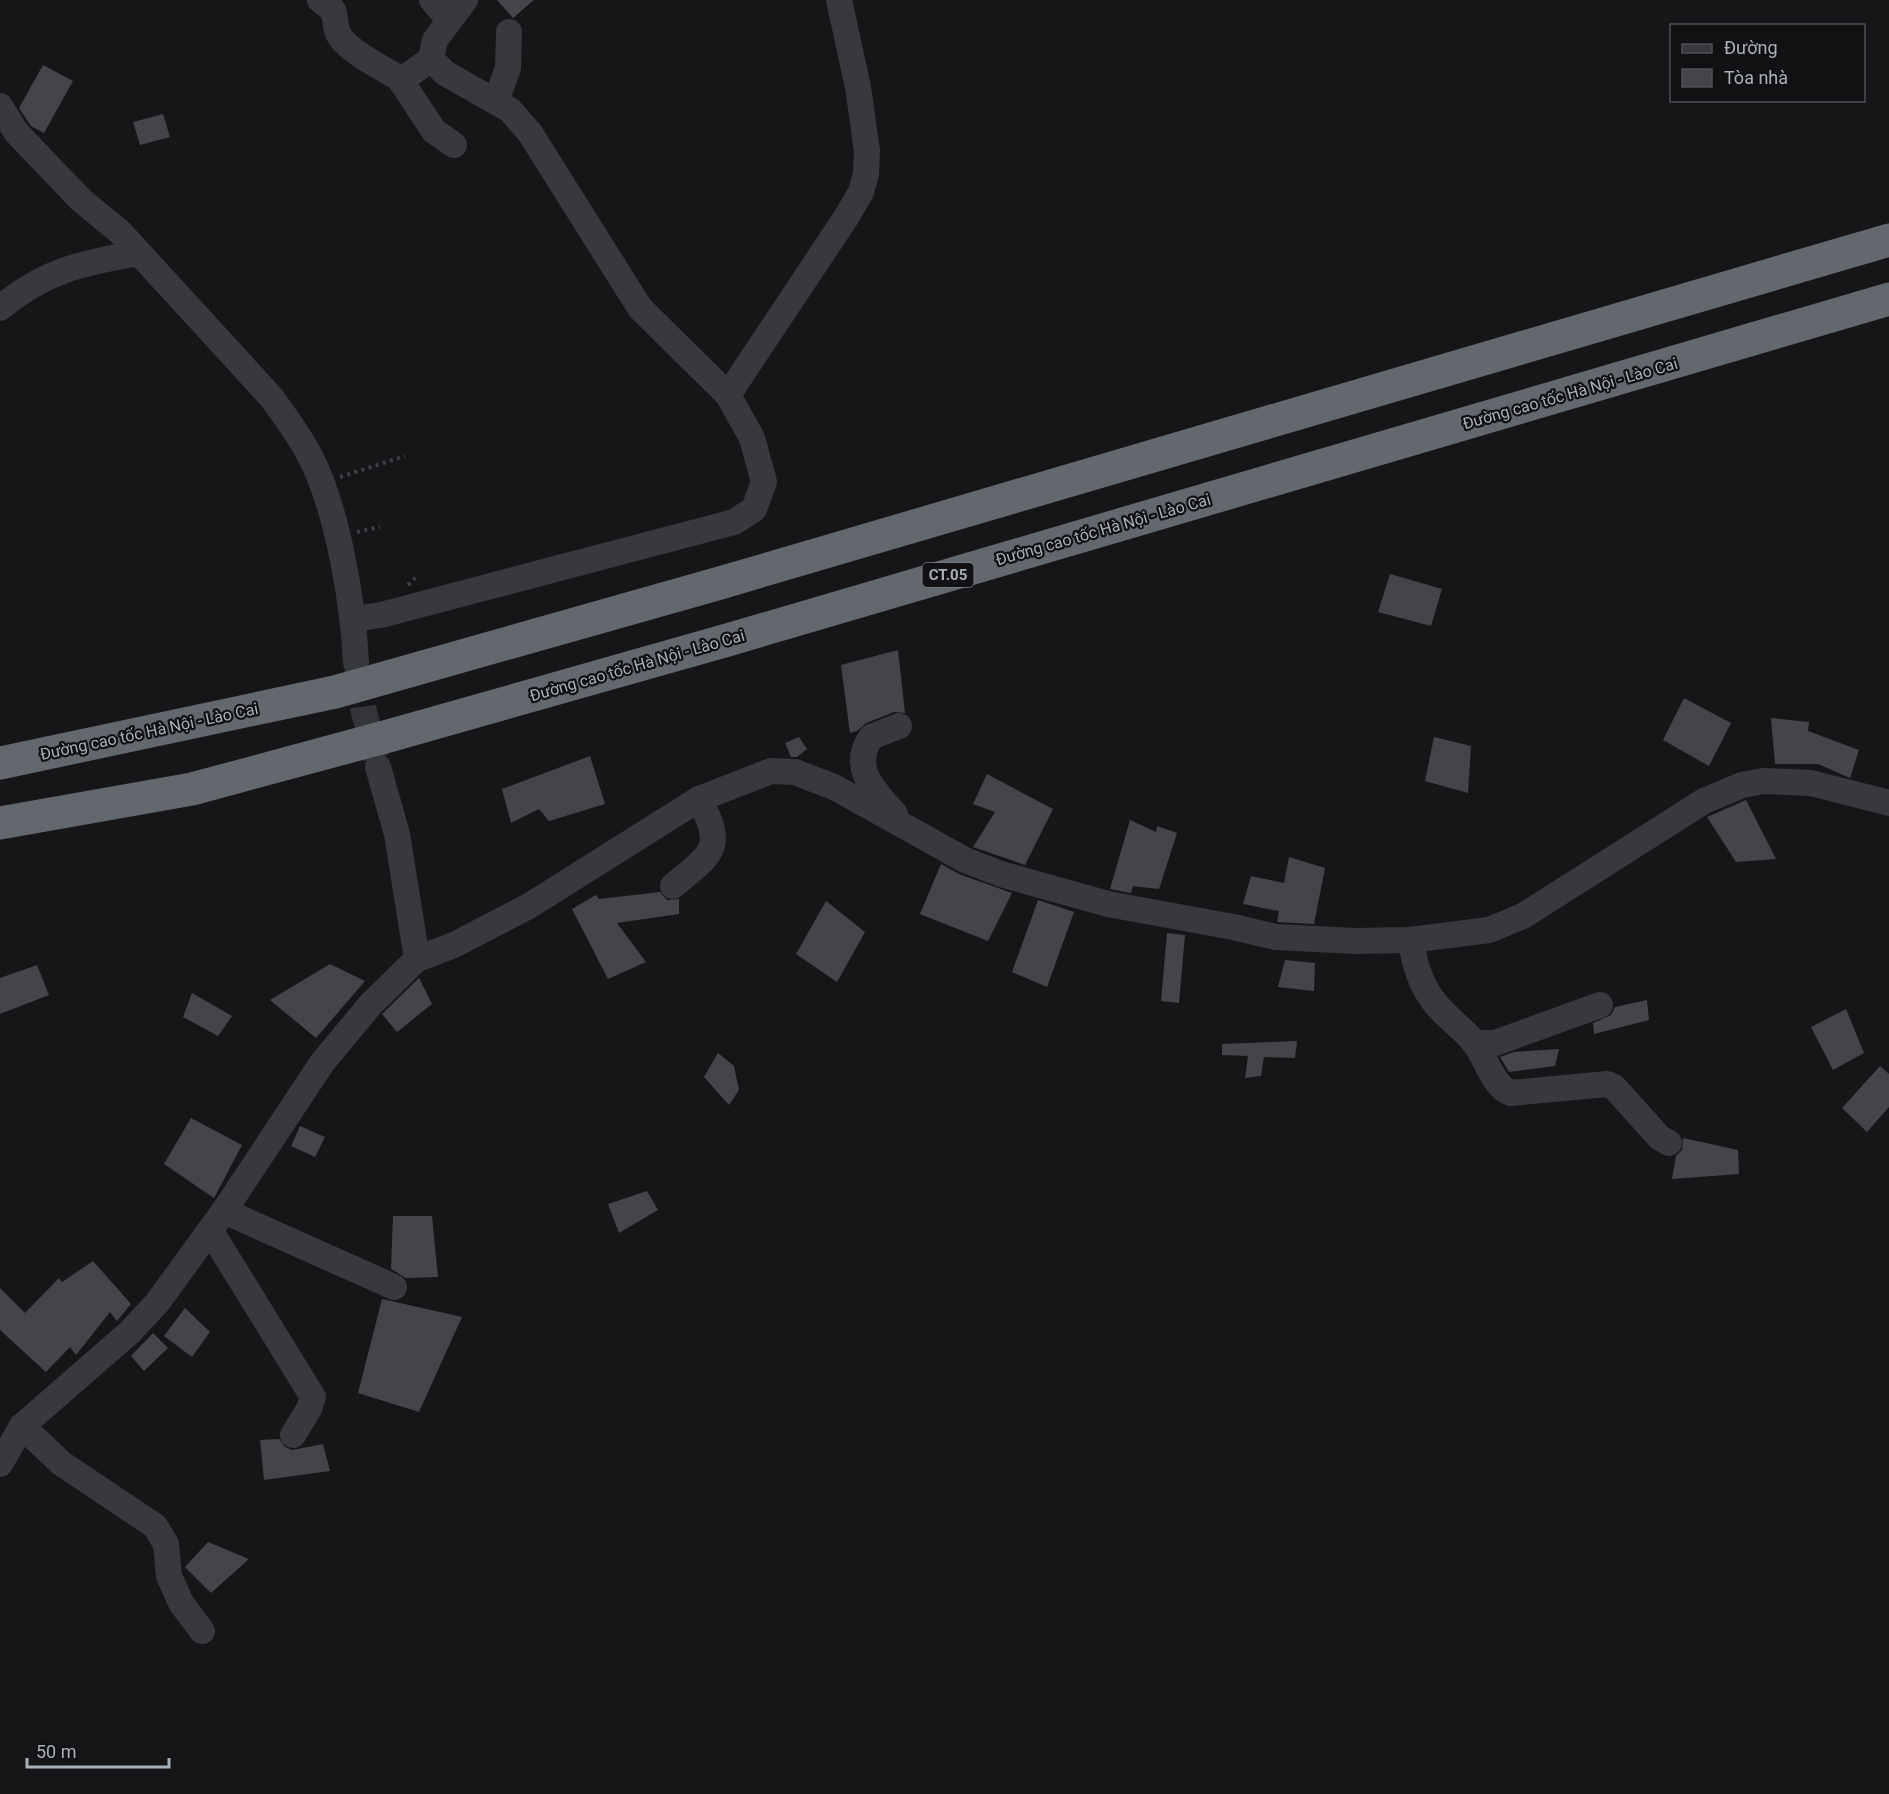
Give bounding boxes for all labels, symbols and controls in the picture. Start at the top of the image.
legend [1670,24,1865,102]
text: Đường [1724,37,1778,58]
text: Tòa nhà [1724,67,1788,88]
street label: Đường cao tốc Hà Nội - Lào Cai [1461,354,1680,433]
street label: Đường cao tốc Hà Nội - Lào Cai [994,490,1213,569]
road number: CT.05 [922,563,974,587]
street label: Đường cao tốc Hà Nội - Lào Cai [528,626,747,705]
street label: Đường cao tốc Hà Nội - Lào Cai [38,699,260,764]
scale bar [27,1731,170,1769]
text: 50 m [36,1741,76,1762]

